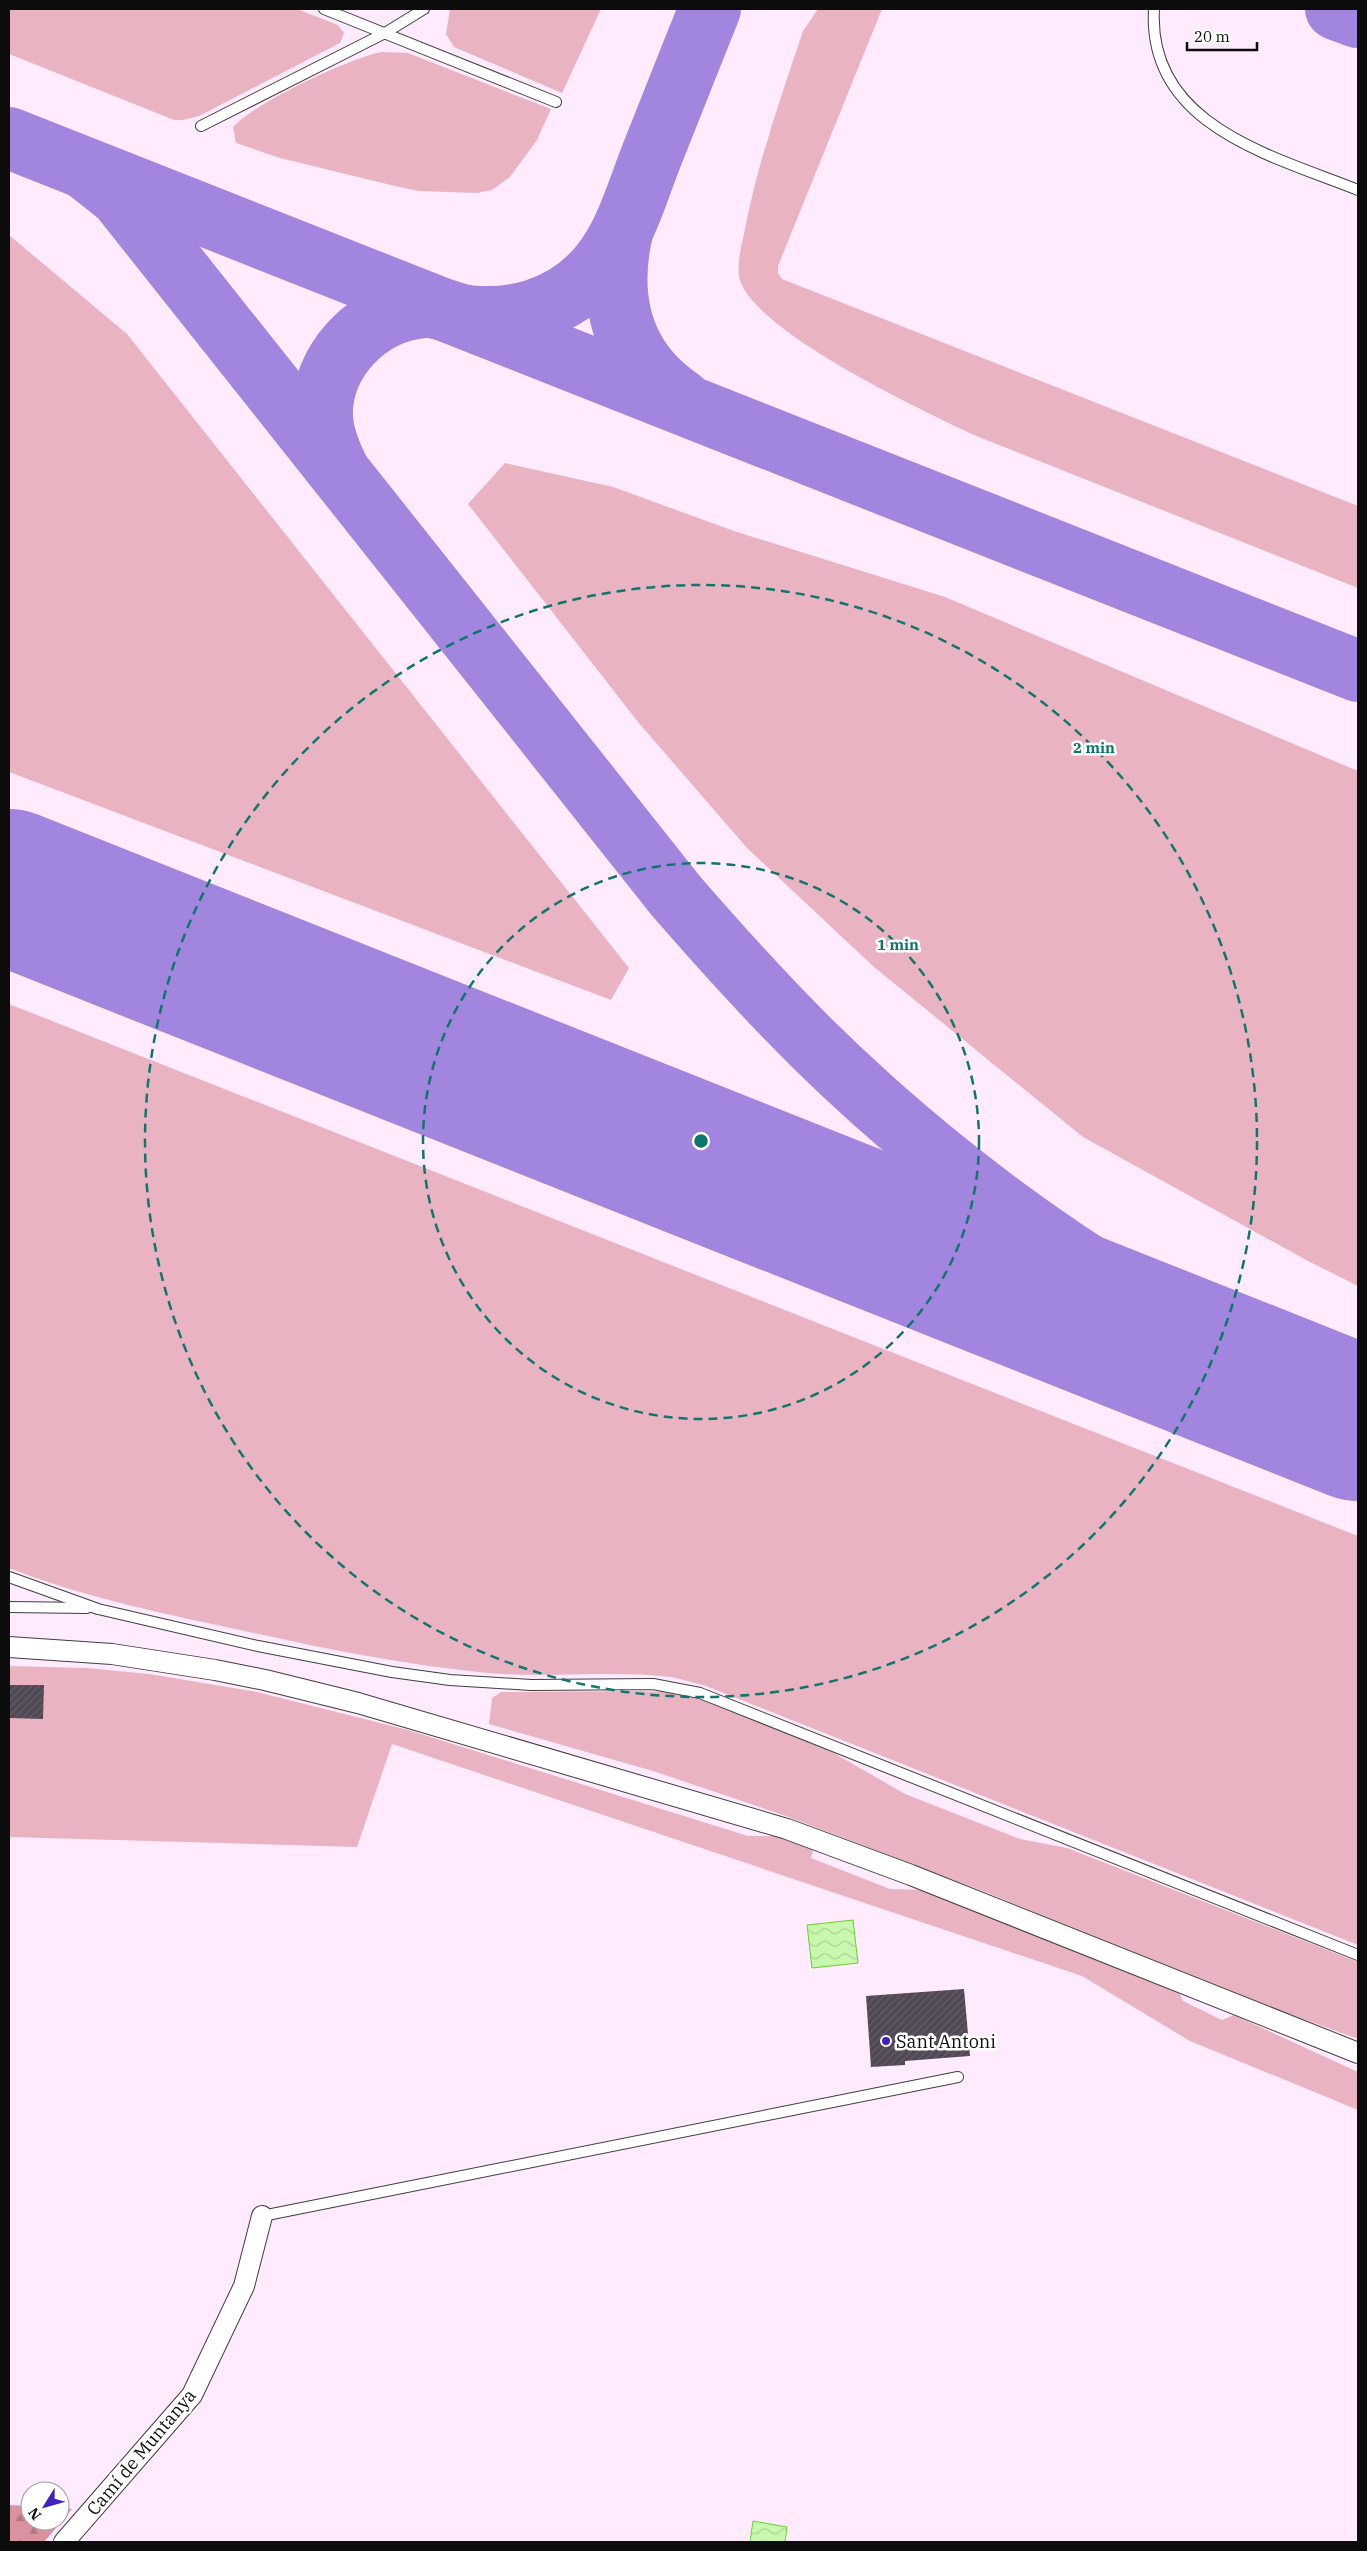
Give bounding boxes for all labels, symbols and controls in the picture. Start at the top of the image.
scale bar [1187,20,1257,52]
text: 20 m [1194,27,1230,46]
text: 2 min [1073,738,1115,757]
text: 1 min [877,935,919,954]
centre of rings [692,1132,710,1150]
place label: Sant Antoni [896,2030,996,2053]
marker: Sant Antoni [880,2035,892,2047]
street label: Camí de Muntanya [81,2384,201,2520]
north arrow [20,2481,70,2531]
text: N [24,2504,45,2524]

